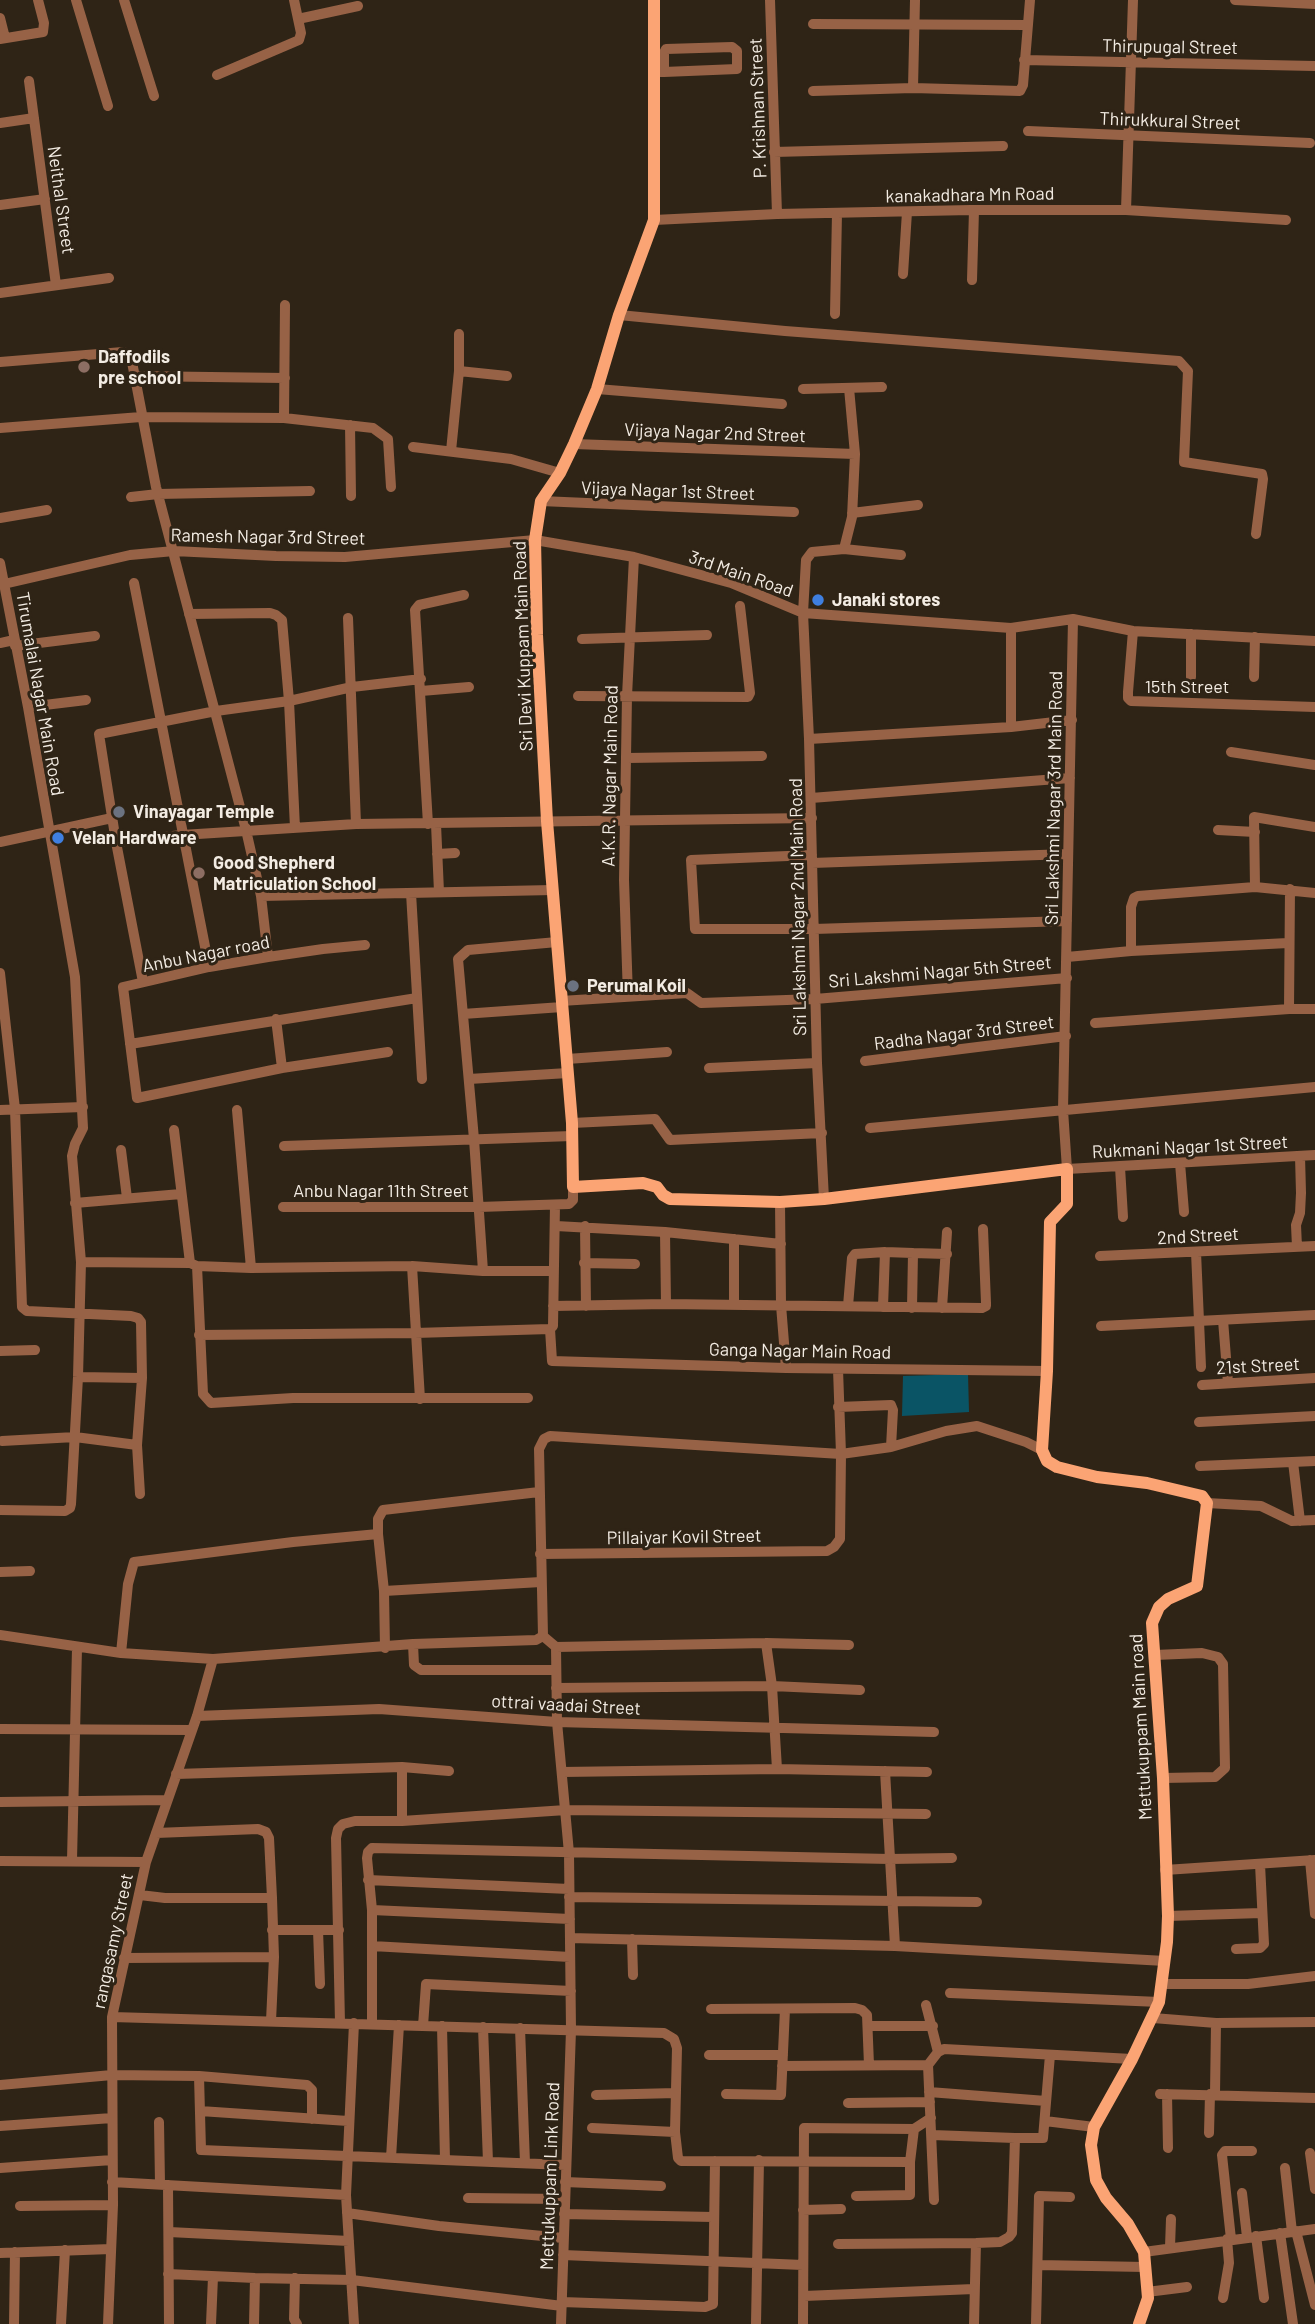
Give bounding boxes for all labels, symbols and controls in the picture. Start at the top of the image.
street label: Thirupugal Street [1102,35,1238,59]
street label: P. Krishnan Street [745,37,771,179]
street label: Thirukkural Street [1099,108,1241,134]
street label: Neithal Street [43,145,79,255]
street label: kanakadhara Mn Road [885,183,1055,207]
place label: Daffodils pre school [98,346,181,388]
marker: Daffodils pre school [76,359,92,375]
street label: Vijaya Nagar 2nd Street [624,419,806,447]
street label: Vijaya Nagar 1st Street [581,477,755,505]
street label: Ramesh Nagar 3rd Street [170,524,366,550]
street label: Sri Devi Kuppam Main Road [509,540,537,752]
street label: 3rd Main Road [686,546,796,602]
place label: Janaki stores [832,589,940,611]
street label: Tirumalai Nagar Main Road [11,590,69,798]
marker: Janaki stores [810,592,826,608]
street label: Sri Lakshmi Nagar 3rd Main Road [1041,671,1067,925]
street label: 15th Street [1145,676,1229,698]
street label: A.K.R. Nagar Main Road [598,685,622,867]
street label: Sri Lakshmi Nagar 2nd Main Road [785,778,811,1036]
place label: Vinayagar Temple [133,801,274,823]
marker: Vinayagar Temple [111,804,127,820]
place label: Velan Hardware [72,827,197,849]
marker: Velan Hardware [50,830,66,846]
place label: Good Shepherd Matriculation School [213,852,376,894]
marker: Good Shepherd Matriculation School [191,865,207,881]
street label: Anbu Nagar road [140,931,272,977]
street label: Sri Lakshmi Nagar 5th Street [828,951,1052,993]
place label: Perumal Koil [587,975,686,997]
marker: Perumal Koil [565,978,581,994]
street label: Radha Nagar 3rd Street [873,1011,1055,1055]
street label: Rukmani Nagar 1st Street [1091,1131,1289,1163]
street label: Anbu Nagar 11th Street [293,1180,469,1202]
street label: 2nd Street [1157,1223,1239,1249]
street label: Ganga Nagar Main Road [709,1339,891,1363]
street label: 21st Street [1216,1353,1300,1379]
street label: Pillaiyar Kovil Street [606,1525,762,1549]
street label: Mettukuppam Main road [1125,1633,1157,1821]
street label: ottrai vaadai Street [491,1690,641,1720]
street label: rangasamy Street [88,1871,138,2011]
street label: Mettukuppam Link Road [536,2082,564,2270]

